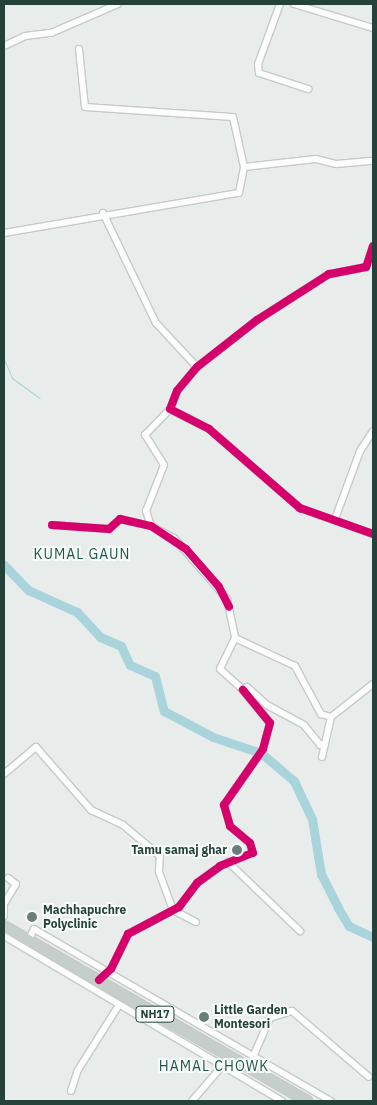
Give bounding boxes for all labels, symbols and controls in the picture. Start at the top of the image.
district label: KUMAL GAUN [32,546,132,562]
place label: Tamu samaj ghar [131,843,227,857]
marker: Tamu samaj ghar [231,844,243,856]
place label: Machhapuchre Polyclinic [43,903,126,931]
marker: Machhapuchre Polyclinic [25,910,39,924]
place label: Little Garden Montesori [214,1003,288,1031]
road number: NH17 [135,1006,175,1022]
marker: Little Garden Montesori [198,1011,210,1023]
district label: HAMAL CHOWK [157,1058,271,1074]

